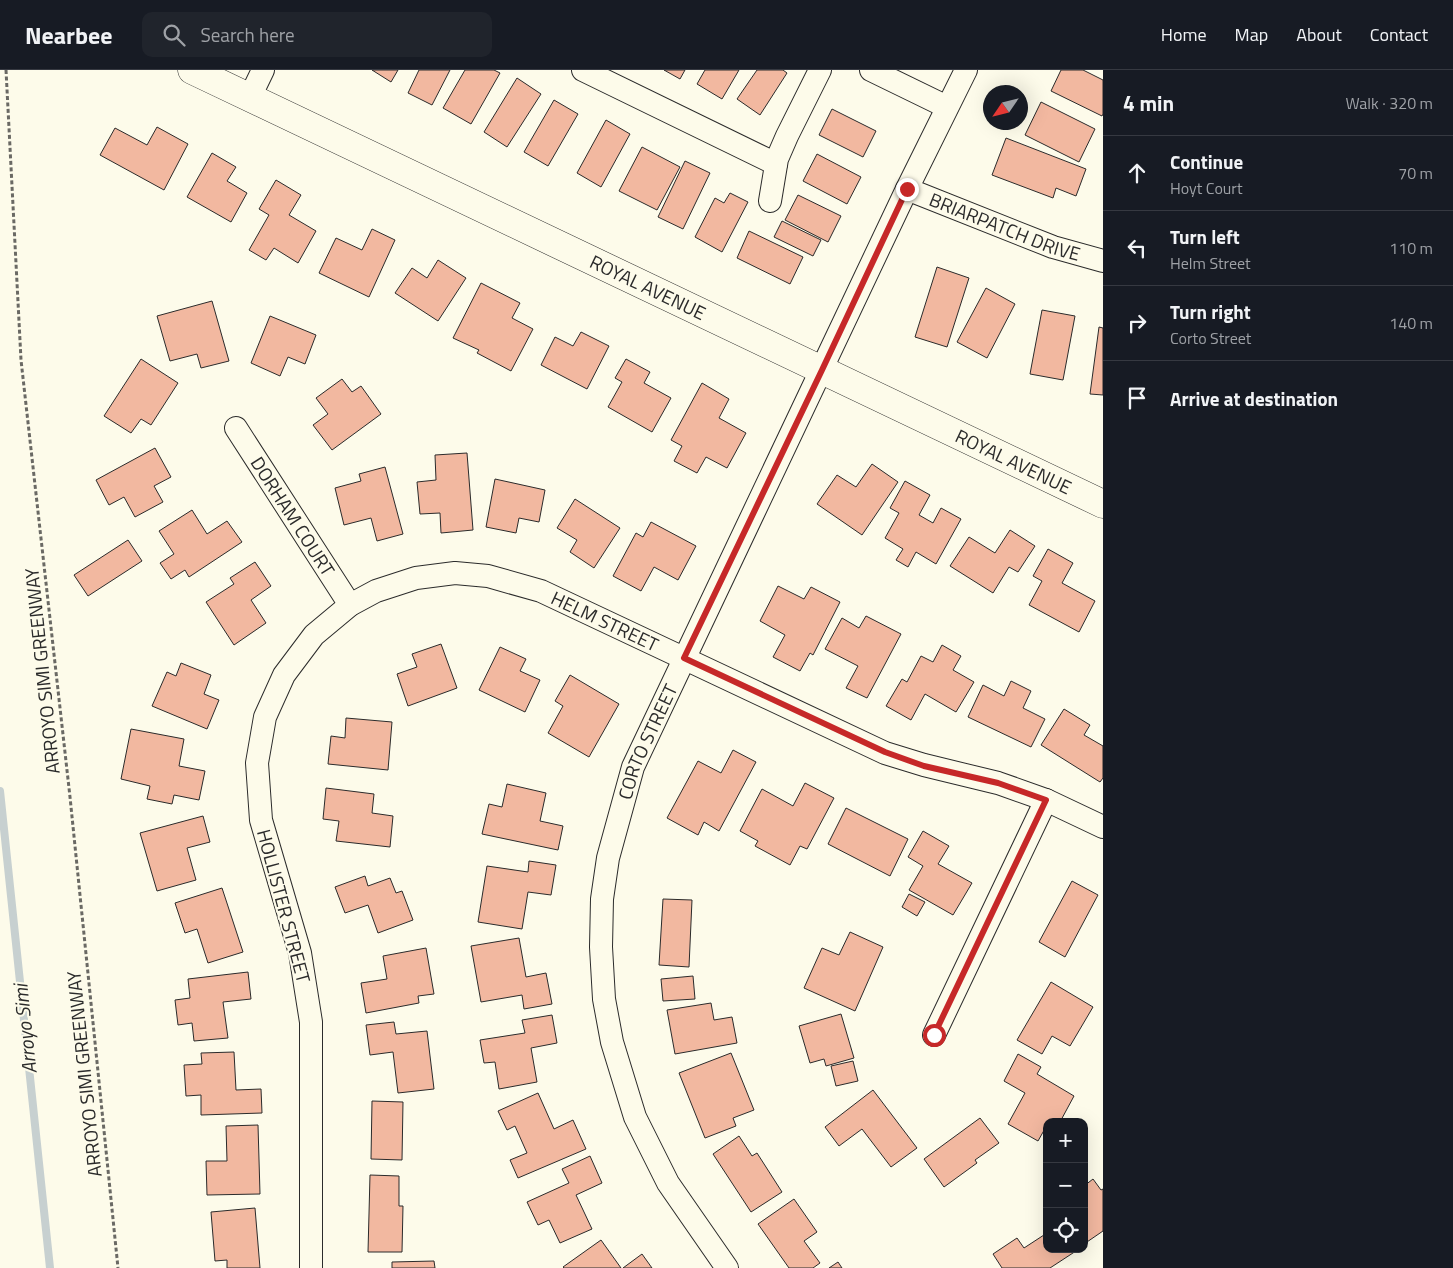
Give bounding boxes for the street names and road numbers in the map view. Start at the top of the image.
street label: BRIARPATCH DRIVE [925,184,1084,268]
street label: ROYAL AVENUE [585,247,711,327]
street label: ROYAL AVENUE [951,421,1077,501]
street label: DORHAM COURT [244,450,343,582]
street label: ARROYO SIMI GREENWAY [16,566,67,776]
street label: HELM STREET [547,583,664,658]
street label: CORTO STREET [610,679,684,803]
street label: HOLLISTER STREET [250,826,319,986]
street label: ARROYO SIMI GREENWAY [58,969,109,1179]

